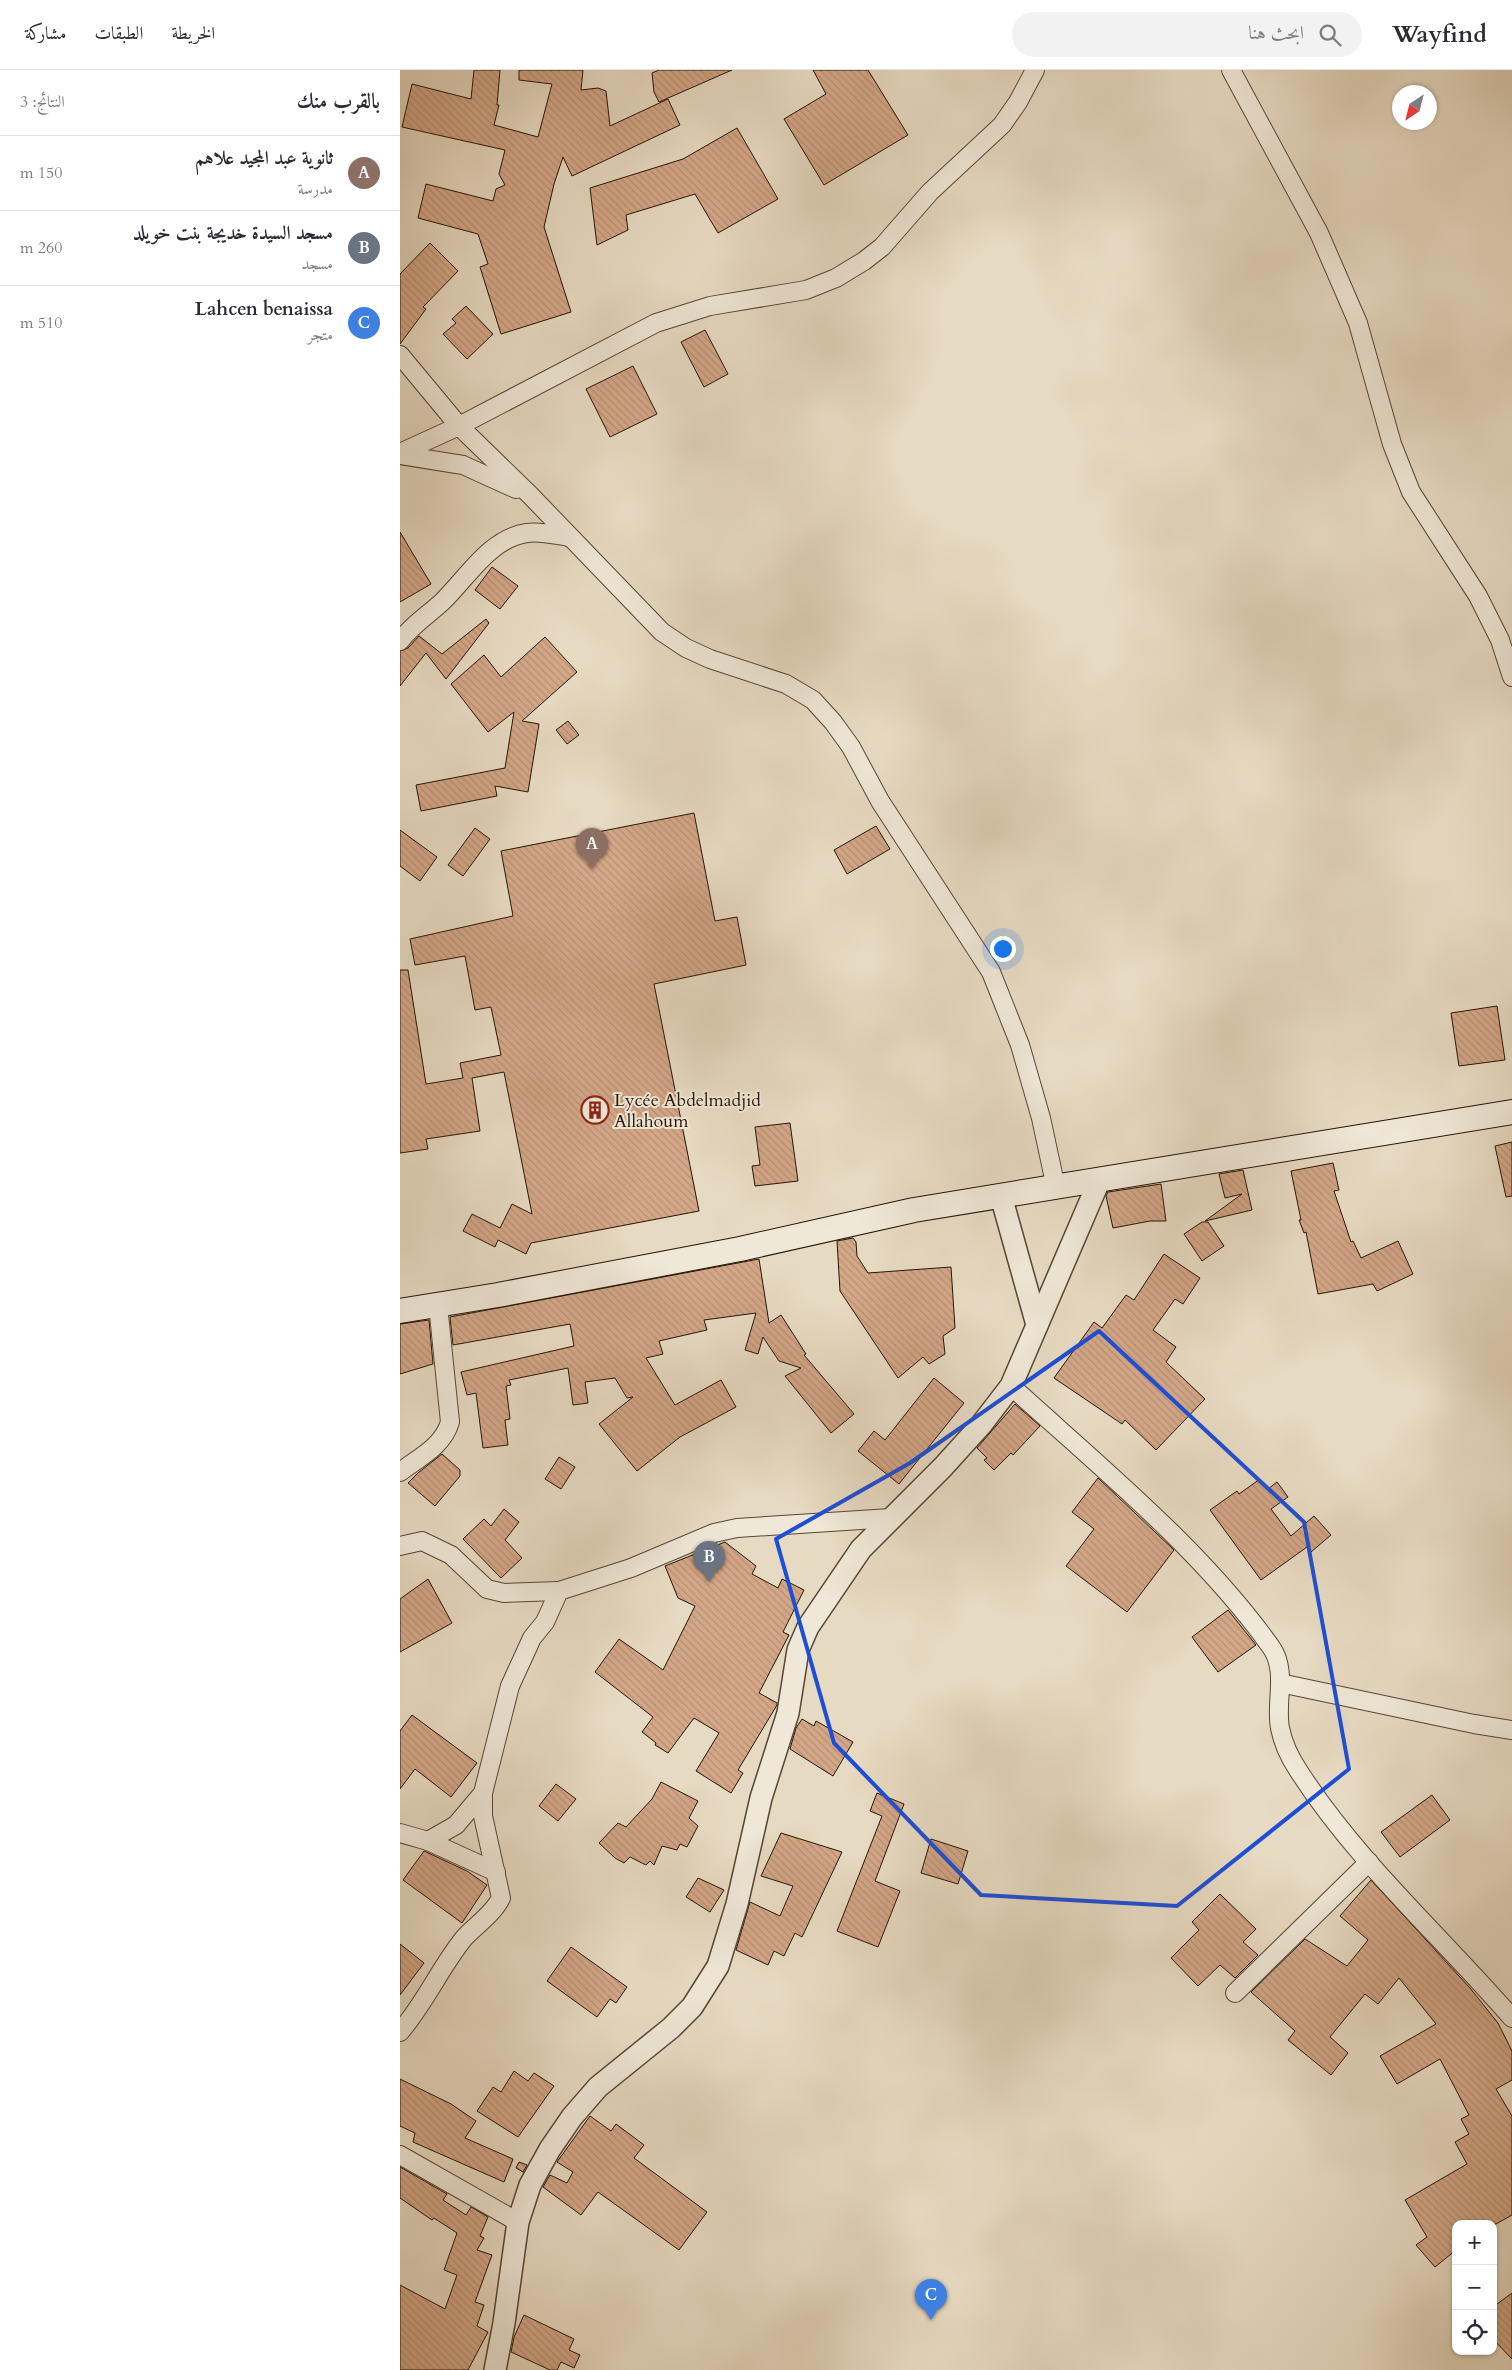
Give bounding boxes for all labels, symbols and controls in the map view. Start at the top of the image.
search box [1012,12,1362,57]
text: Wayfind [1392,18,1487,51]
text: ابحث هنا [1248,20,1304,46]
text: مشاركة [25,21,66,46]
text: الطبقات [94,21,143,46]
text: الخريطة [171,21,215,46]
icon: search [1316,21,1344,49]
north arrow [1392,85,1437,130]
text: بالقرب منك [297,87,380,116]
text: النتائج: 3 [20,91,65,113]
text: ثانوية عبد المجيد علاهم [195,145,333,171]
text: 150 m [20,162,62,184]
text: A [358,162,370,184]
text: مدرسة [298,178,333,200]
text: مسجد السيدة خديجة بنت خويلد [133,220,333,246]
text: 260 m [20,237,62,259]
text: B [358,237,370,259]
text: مسجد [302,253,333,275]
text: Lahcen benaissa [195,296,333,322]
text: 510 m [20,312,62,334]
text: C [358,312,370,334]
text: متجر [308,324,333,346]
pin: A [576,828,608,869]
your location [990,936,1016,962]
place label: Lycée Abdelmadjid Allahoum [614,1088,761,1134]
building icon: Lycée Abdelmadjid Allahoum [580,1095,610,1125]
pin: B [693,1541,725,1582]
map controls [1452,2220,1497,2355]
button: + [1452,2220,1497,2265]
button: − [1452,2265,1497,2310]
pin: C [915,2279,947,2320]
button: locate [1452,2310,1497,2355]

